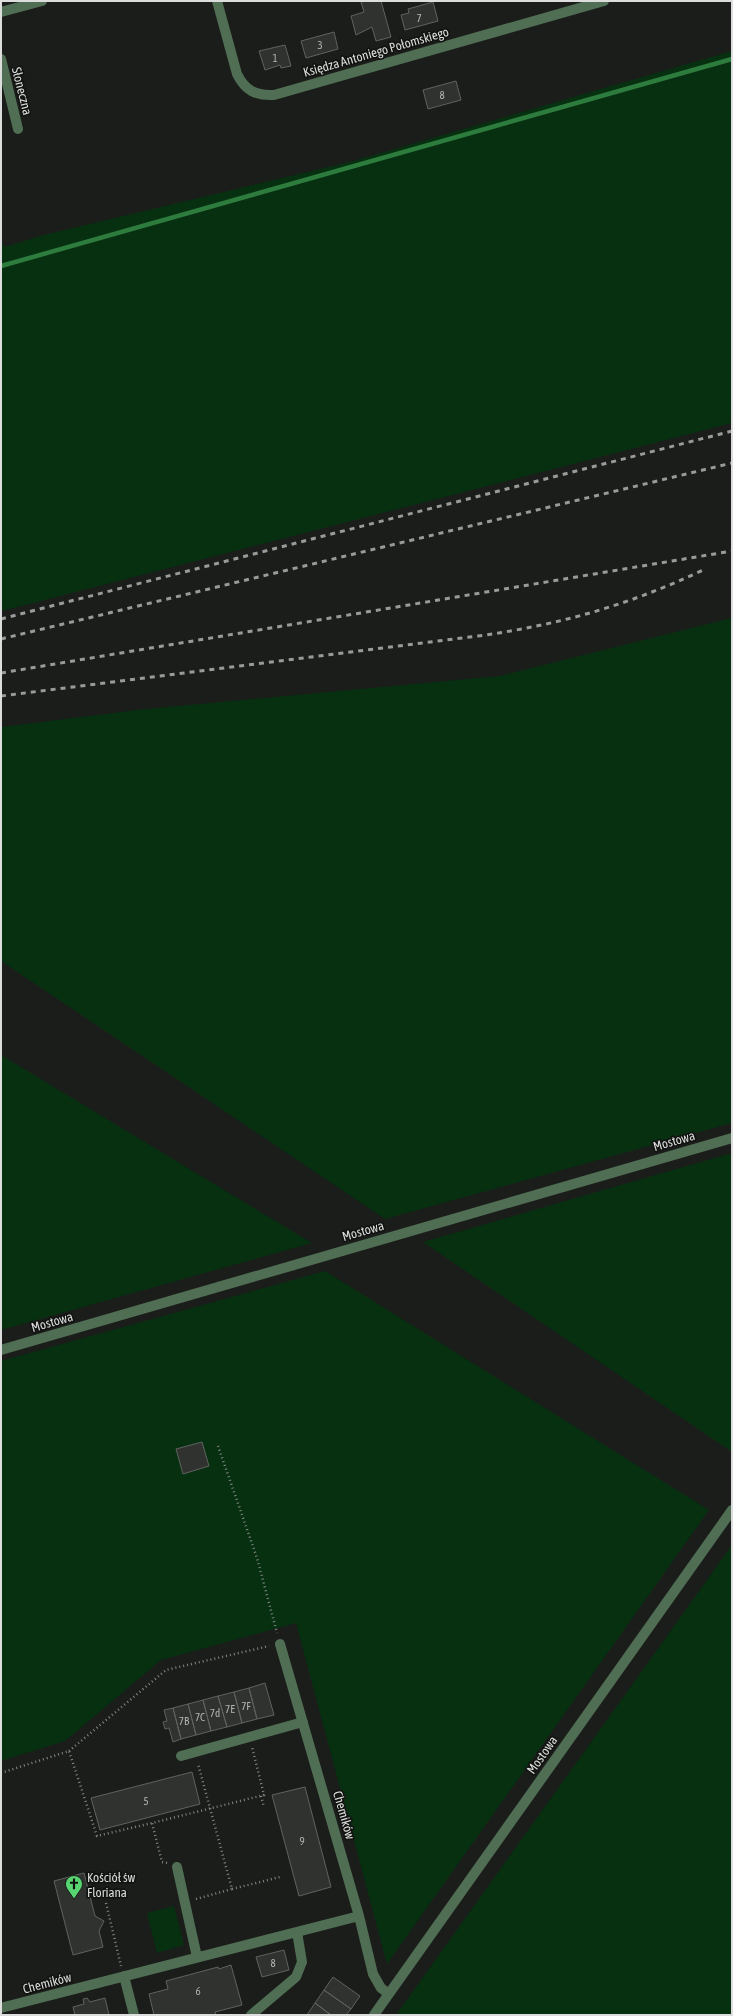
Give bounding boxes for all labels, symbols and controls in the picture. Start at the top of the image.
house number: 7 [416,12,422,24]
street label: Księdza Antoniego Połomskiego [302,24,450,80]
house number: 3 [317,39,323,51]
house number: 1 [272,52,278,64]
street label: Słoneczna [9,65,35,117]
house number: 8 [439,89,445,101]
street label: Mostowa [651,1128,697,1154]
street label: Mostowa [340,1218,386,1244]
street label: Mostowa [29,1309,75,1335]
house number: 7F [241,1700,251,1712]
house number: 7E [225,1703,235,1715]
house number: 7d [210,1707,220,1719]
house number: 7C [195,1711,205,1723]
house number: 7B [179,1715,190,1727]
street label: Mostowa [524,1733,560,1777]
street label: Chemików [330,1789,358,1841]
house number: 5 [143,1795,149,1807]
house number: 9 [299,1835,305,1847]
place label: Kościół św Floriana [87,1870,136,1900]
church icon: Kościół św Floriana [64,1874,84,1899]
house number: 8 [270,1957,276,1969]
street label: Chemików [21,1969,73,1997]
house number: 6 [195,1985,201,1997]

